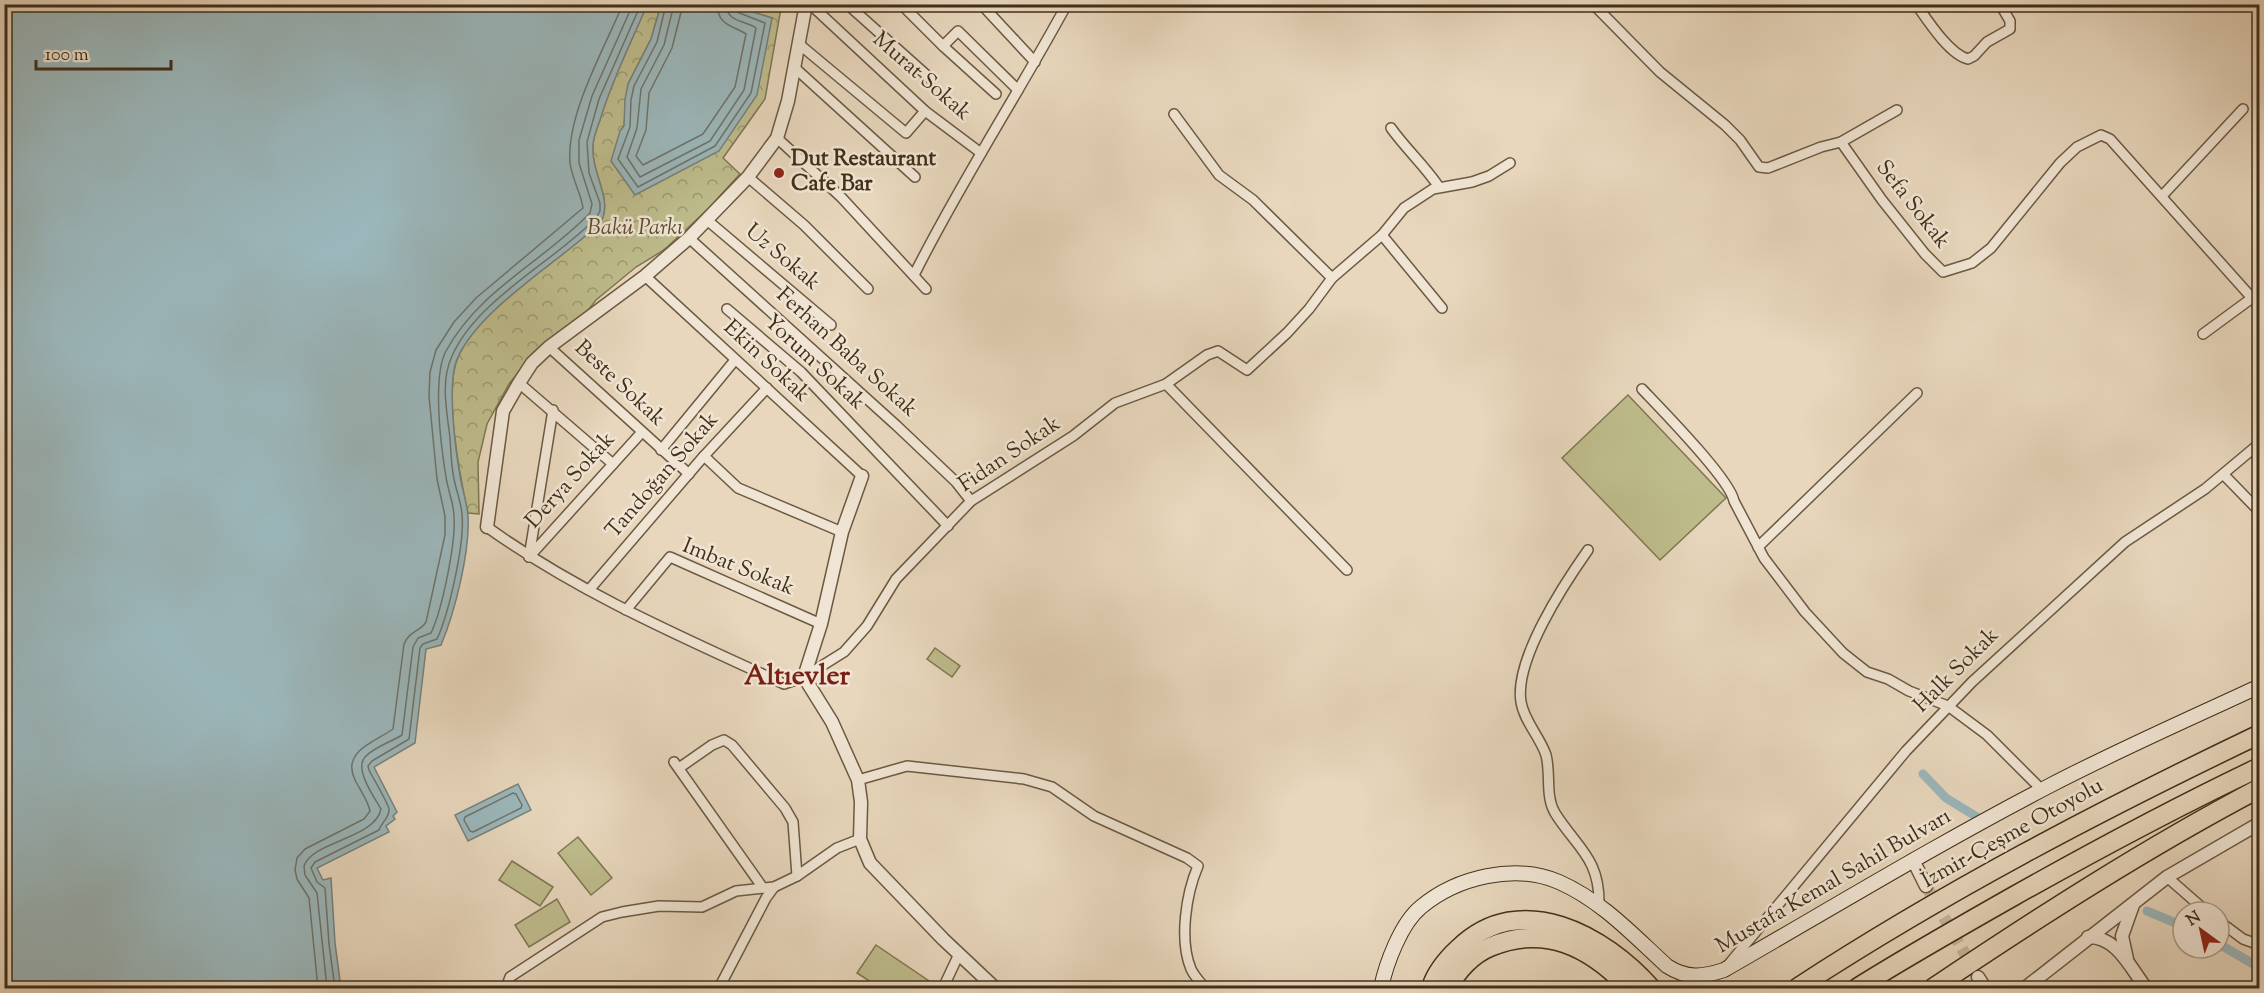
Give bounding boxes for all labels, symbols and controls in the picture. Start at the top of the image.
street label: Murat Sokak [864,25,978,129]
scale bar [36,33,171,71]
text: 100 m [45,43,89,69]
place label: Dut Restaurant Cafe Bar [791,144,937,201]
street label: Sefa Sokak [1867,154,1957,256]
marker: Dut Restaurant Cafe Bar [772,166,786,180]
park label: Bakü Parkı [587,213,683,245]
street label: Uz Sokak [737,217,827,299]
street label: Ferhan Baba Sokak [768,281,924,425]
street label: Yorum Sokak [756,307,872,419]
street label: Ekin Sokak [715,313,817,411]
street label: Beste Sokak [566,333,672,435]
street label: Tandoğan Sokak [599,406,727,546]
street label: Fidan Sokak [952,409,1068,501]
street label: Derya Sokak [519,425,623,537]
street label: Imbat Sokak [677,531,799,605]
street label: Halk Sokak [1907,621,2007,721]
district label: Altıevler [744,657,850,697]
street label: İzmir-Çeşme Otoyolu [1916,771,2110,897]
street label: Mustafa Kemal Sahil Bulvarı [1710,801,1958,963]
north arrow [2171,900,2231,960]
text: N [2183,906,2206,933]

